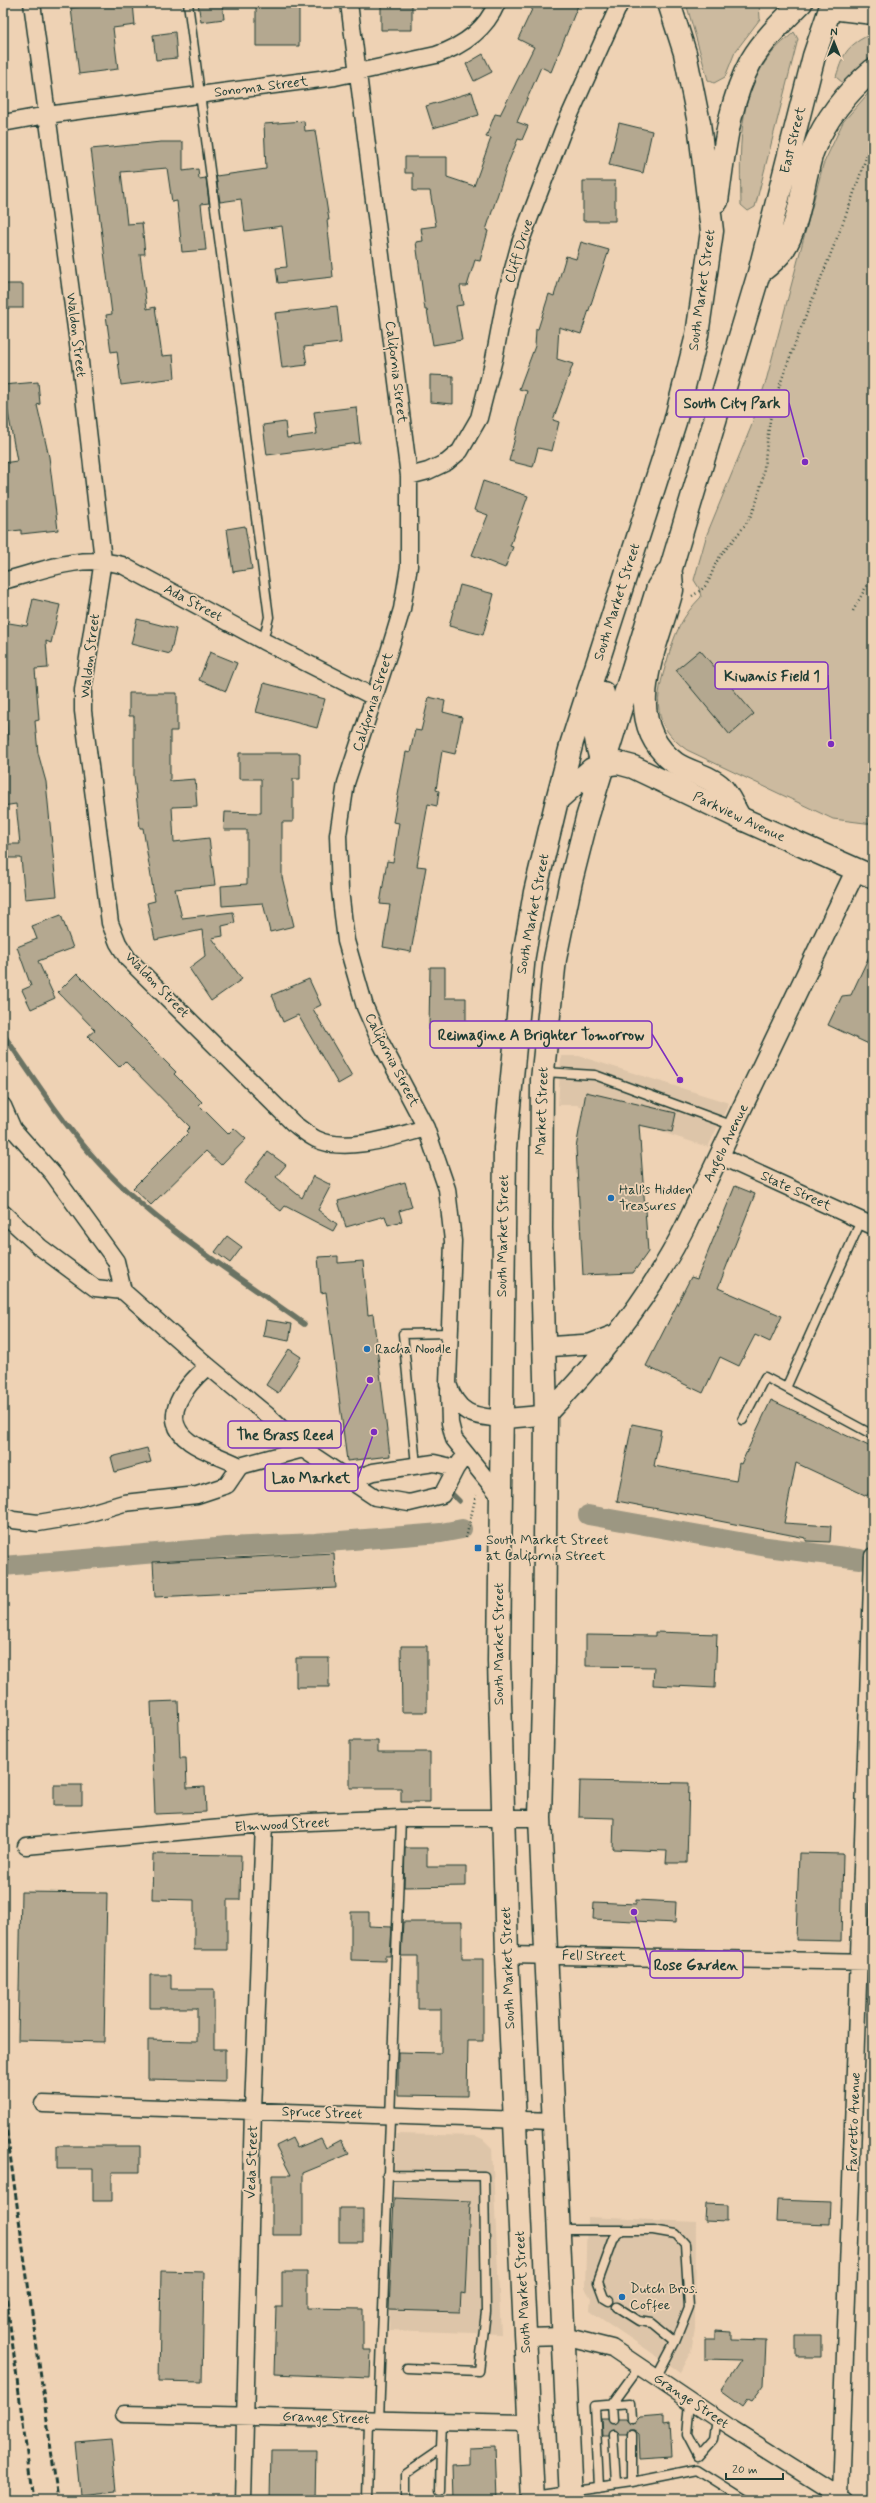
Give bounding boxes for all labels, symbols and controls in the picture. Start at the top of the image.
north arrow [814,22,854,62]
text: N [830,26,838,40]
street label: Sonoma Street [213,72,310,102]
street label: East Street [776,104,810,175]
street label: Cliff Drive [501,217,537,285]
street label: South Market Street [685,228,719,352]
street label: Waldon Street [62,292,90,378]
street label: California Street [379,320,411,425]
callout: South City Park [676,390,789,417]
text: South City Park [683,394,781,414]
street label: South Market Street [590,541,644,663]
street label: Ada Street [161,580,225,626]
street label: Waldon Street [76,613,104,699]
street label: California Street [349,650,400,754]
callout: Kiwanis Field 1 [715,662,828,689]
text: Kiwanis Field 1 [724,667,820,687]
street label: Parkview Avenue [690,788,788,846]
street label: South Market Street [512,852,554,976]
street label: Waldon Street [121,948,193,1022]
street label: California Street [359,1010,424,1112]
callout: Reimagine A Brighter Tomorrow [430,1021,652,1048]
text: Reimagine A Brighter Tomorrow [438,1026,645,1048]
street label: Market Street [531,1067,553,1155]
street label: Angelo Avenue [699,1101,755,1186]
street label: State Street [758,1167,835,1216]
street label: South Market Street [493,1175,513,1297]
place label: Hall’s Hidden Treasures [619,1181,693,1215]
marker: Hall’s Hidden Treasures [606,1193,616,1203]
place label: Racha Noodle [375,1340,452,1358]
marker: Racha Noodle [362,1344,372,1354]
callout: The Brass Reed [228,1421,341,1448]
text: The Brass Reed [236,1426,334,1446]
callout: Lao Market [265,1464,358,1491]
text: Lao Market [272,1469,351,1489]
place label: South Market Street at California Street [486,1531,608,1567]
marker: South Market Street at California Street [473,1543,483,1553]
street label: South Market Street [490,1583,508,1705]
street label: Elmwood Street [234,1814,330,1836]
street label: South Market Street [497,1907,519,2029]
street label: Fell Street [562,1946,627,1966]
callout: Rose Garden [650,1951,743,1978]
text: Rose Garden [654,1956,739,1976]
street label: Favretto Avenue [843,2072,865,2172]
street label: Spruce Street [281,2103,363,2123]
street label: Veda Street [242,2125,262,2199]
street label: South Market Street [511,2230,535,2354]
place label: Dutch Bros. Coffee [630,2280,698,2314]
marker: Dutch Bros. Coffee [617,2292,627,2302]
street label: Grange Street [650,2369,732,2433]
street label: Grange Street [282,2407,370,2429]
scale bar [726,2455,783,2481]
text: 20 m [732,2462,758,2478]

